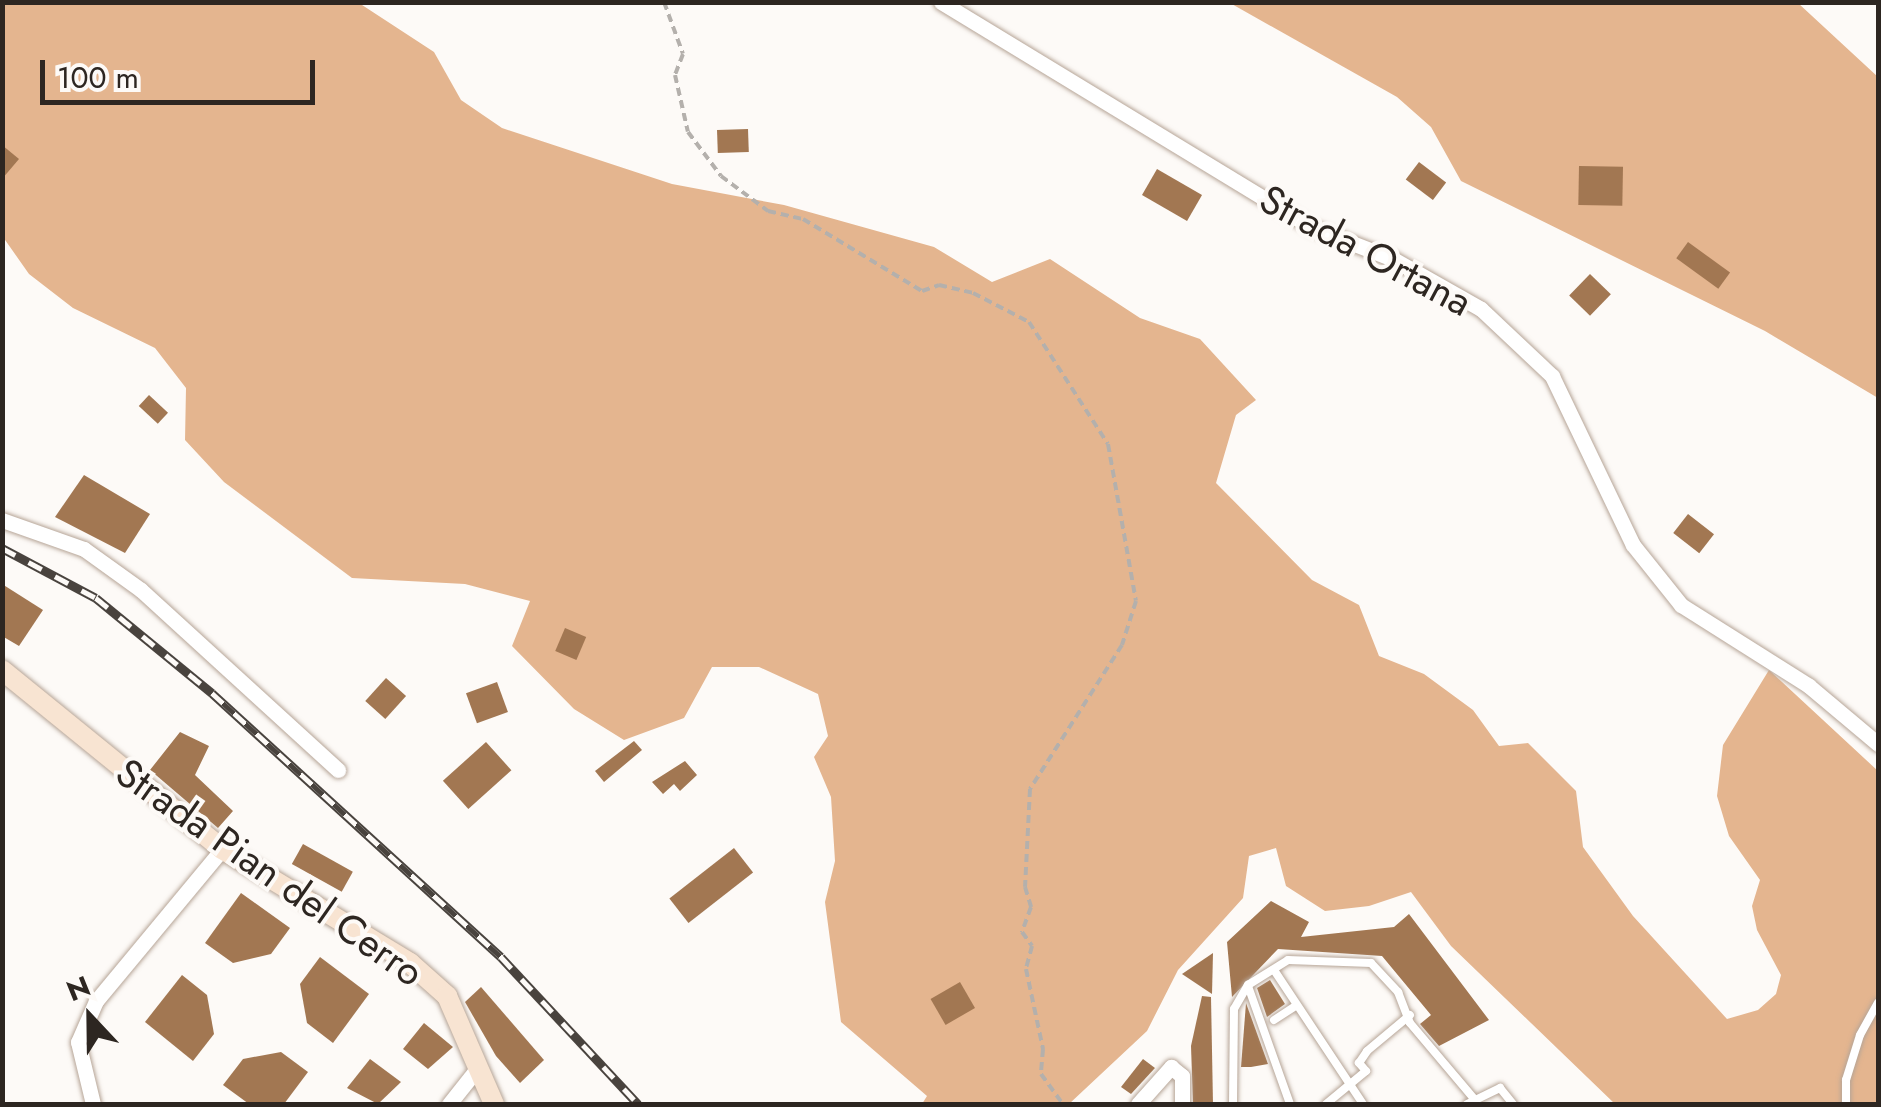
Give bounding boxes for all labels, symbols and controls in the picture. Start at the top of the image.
scale bar [45,40,320,102]
text: 100 m [57,56,139,99]
street label: Strada Ortana [1252,174,1480,326]
street label: Strada Pian del Cerro [107,748,433,996]
text: N [61,966,97,1012]
north arrow [40,967,140,1067]

